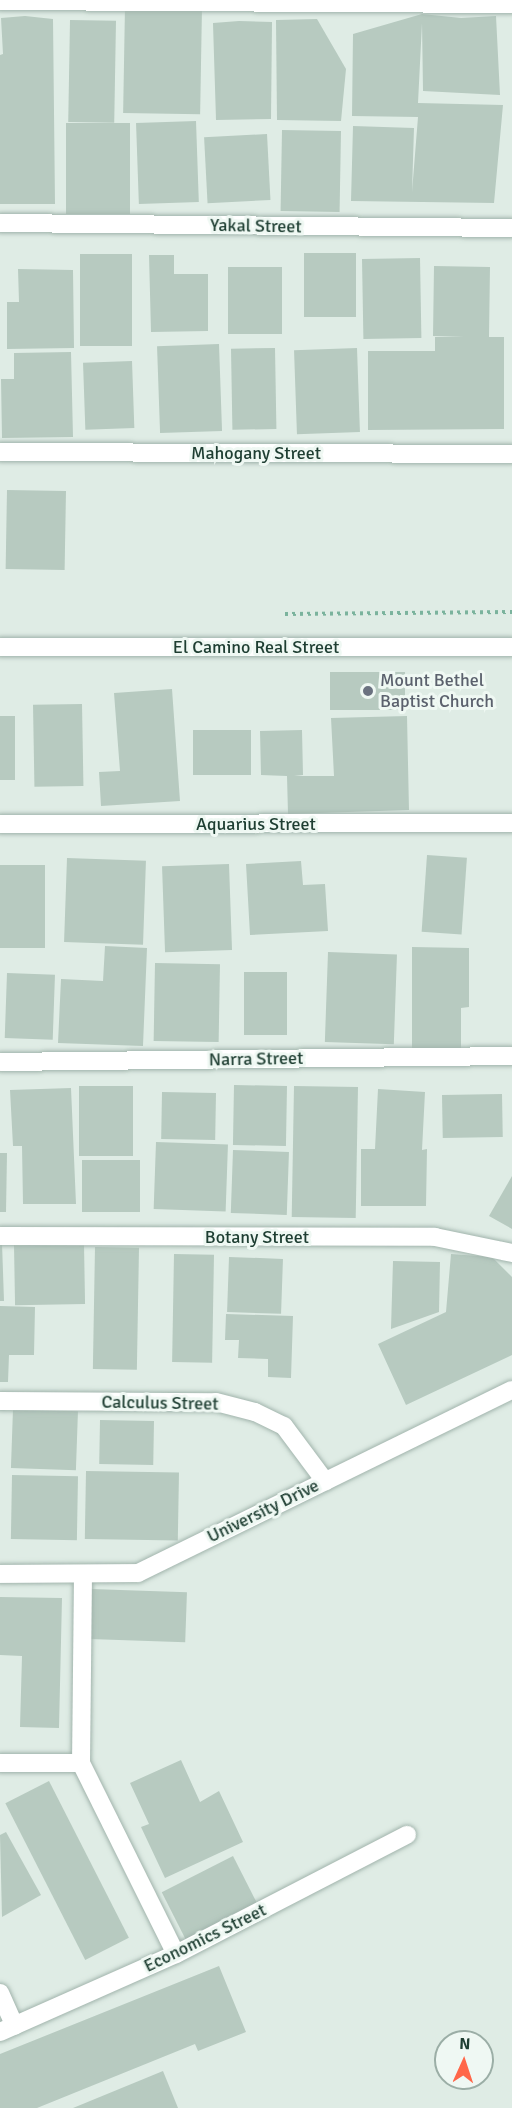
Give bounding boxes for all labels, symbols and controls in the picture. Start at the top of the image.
street label: Yakal Street [210,214,302,238]
street label: Mahogany Street [191,442,321,464]
street label: El Camino Real Street [173,636,339,658]
place label: Mount Bethel Baptist Church [380,670,494,712]
marker: Mount Bethel Baptist Church [361,684,375,698]
street label: Aquarius Street [196,813,316,835]
street label: Narra Street [209,1047,303,1071]
street label: Botany Street [205,1226,309,1248]
street label: Calculus Street [101,1391,219,1415]
street label: University Drive [204,1475,322,1547]
street label: Economics Street [140,1899,270,1977]
north arrow [434,2030,494,2090]
text: N [459,2034,471,2054]

